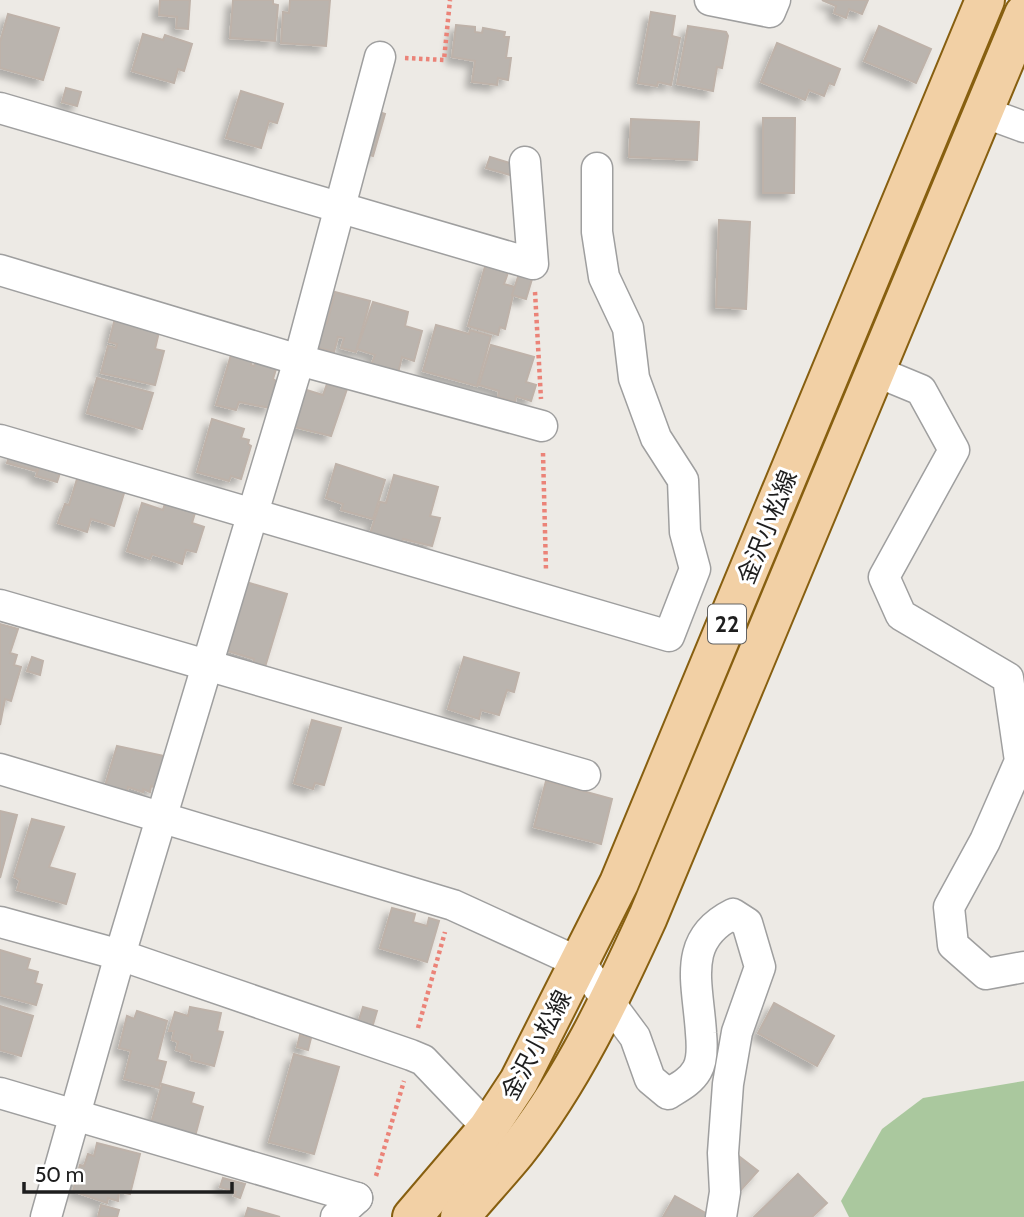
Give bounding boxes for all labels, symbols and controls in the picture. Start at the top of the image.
street label: 金沢小松線 [731,466,803,588]
road number: 22 [708,604,746,644]
street label: 金沢小松線 [495,985,577,1105]
scale bar [24,1150,233,1194]
text: 50 m [35,1162,84,1187]

